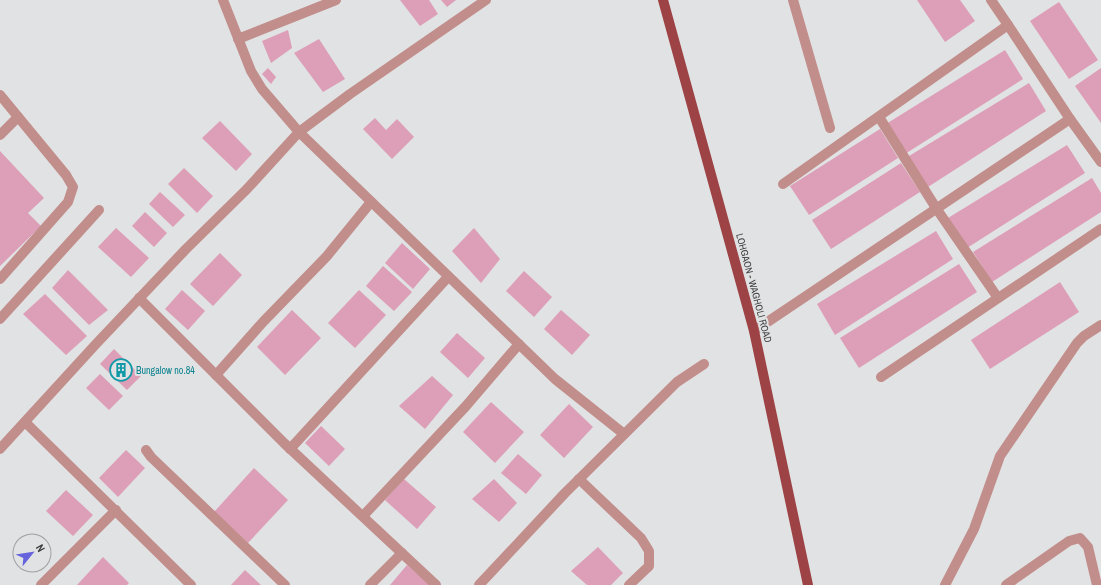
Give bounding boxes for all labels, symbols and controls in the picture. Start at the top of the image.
street label: LOHGAON - WAGHOLI ROAD [733,232,775,344]
building icon: Bungalow no.84 [108,357,134,383]
place label: Bungalow no.84 [136,364,195,377]
north arrow [12,533,52,573]
text: N [33,542,48,554]

